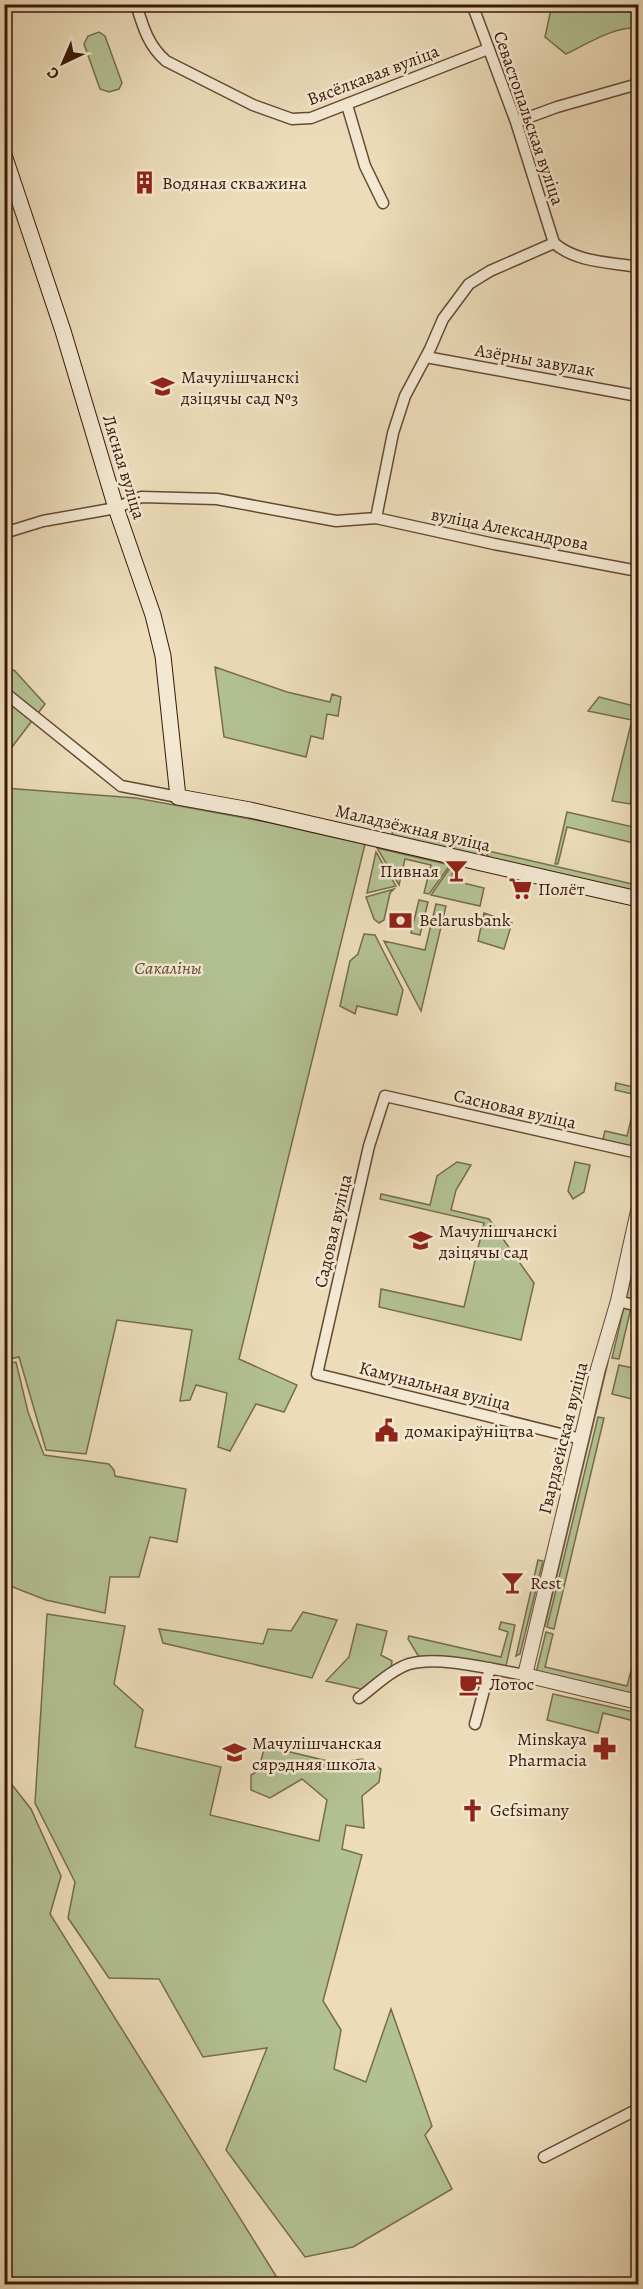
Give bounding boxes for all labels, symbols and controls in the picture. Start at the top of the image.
street label: Севастопальская вуліца [488,28,570,209]
north arrow [33,33,93,93]
street label: Вясёлкавая вуліца [304,39,443,111]
text: С [42,62,64,84]
building icon: Водяная скважина [131,170,157,196]
place label: Водяная скважина [162,171,308,195]
street label: Азёрны завулак [472,337,597,382]
place label: Мачулішчанскі дзіцячы сад №3 [180,365,300,410]
school or university icon: Мачулішчанскі дзіцячы сад №3 [150,374,176,400]
street label: Лясная вуліца [97,412,152,523]
street label: вуліца Александрова [429,502,591,556]
street label: Маладзёжная вуліца [333,798,494,858]
bar icon: Пивная [444,858,470,884]
place label: Пивная [380,859,439,883]
supermarket icon: Полёт [507,876,533,902]
place label: Полёт [538,877,585,901]
bank icon: Belarusbank [388,907,414,933]
place label: Belarusbank [419,908,511,932]
park label: Сакаліны [134,956,202,980]
street label: Сасновая вуліца [451,1083,579,1135]
street label: Садовая вуліца [308,1171,358,1290]
place label: Мачулішчанскі дзіцячы сад [438,1219,558,1264]
school or university icon: Мачулішчанскі дзіцячы сад [408,1228,434,1254]
street label: Камунальная вуліца [357,1356,514,1417]
street label: Гвардзейская вуліца [532,1359,594,1517]
public building icon: домакіраўніцтва [374,1418,400,1444]
place label: домакіраўніцтва [404,1419,534,1443]
bar icon: Rest [499,1570,525,1596]
place label: Rest [530,1571,562,1595]
cafe icon: Лотос [458,1671,484,1697]
place label: Лотос [489,1672,535,1696]
place label: Minskaya Pharmacia [508,1727,588,1772]
place label: Мачулішчанская сярэдняя школа [252,1731,382,1776]
pharmacy icon: Minskaya Pharmacia [592,1736,618,1762]
school or university icon: Мачулішчанская сярэдняя школа [221,1740,247,1766]
church icon: Gefsimany [459,1797,485,1823]
place label: Gefsimany [490,1798,570,1822]

